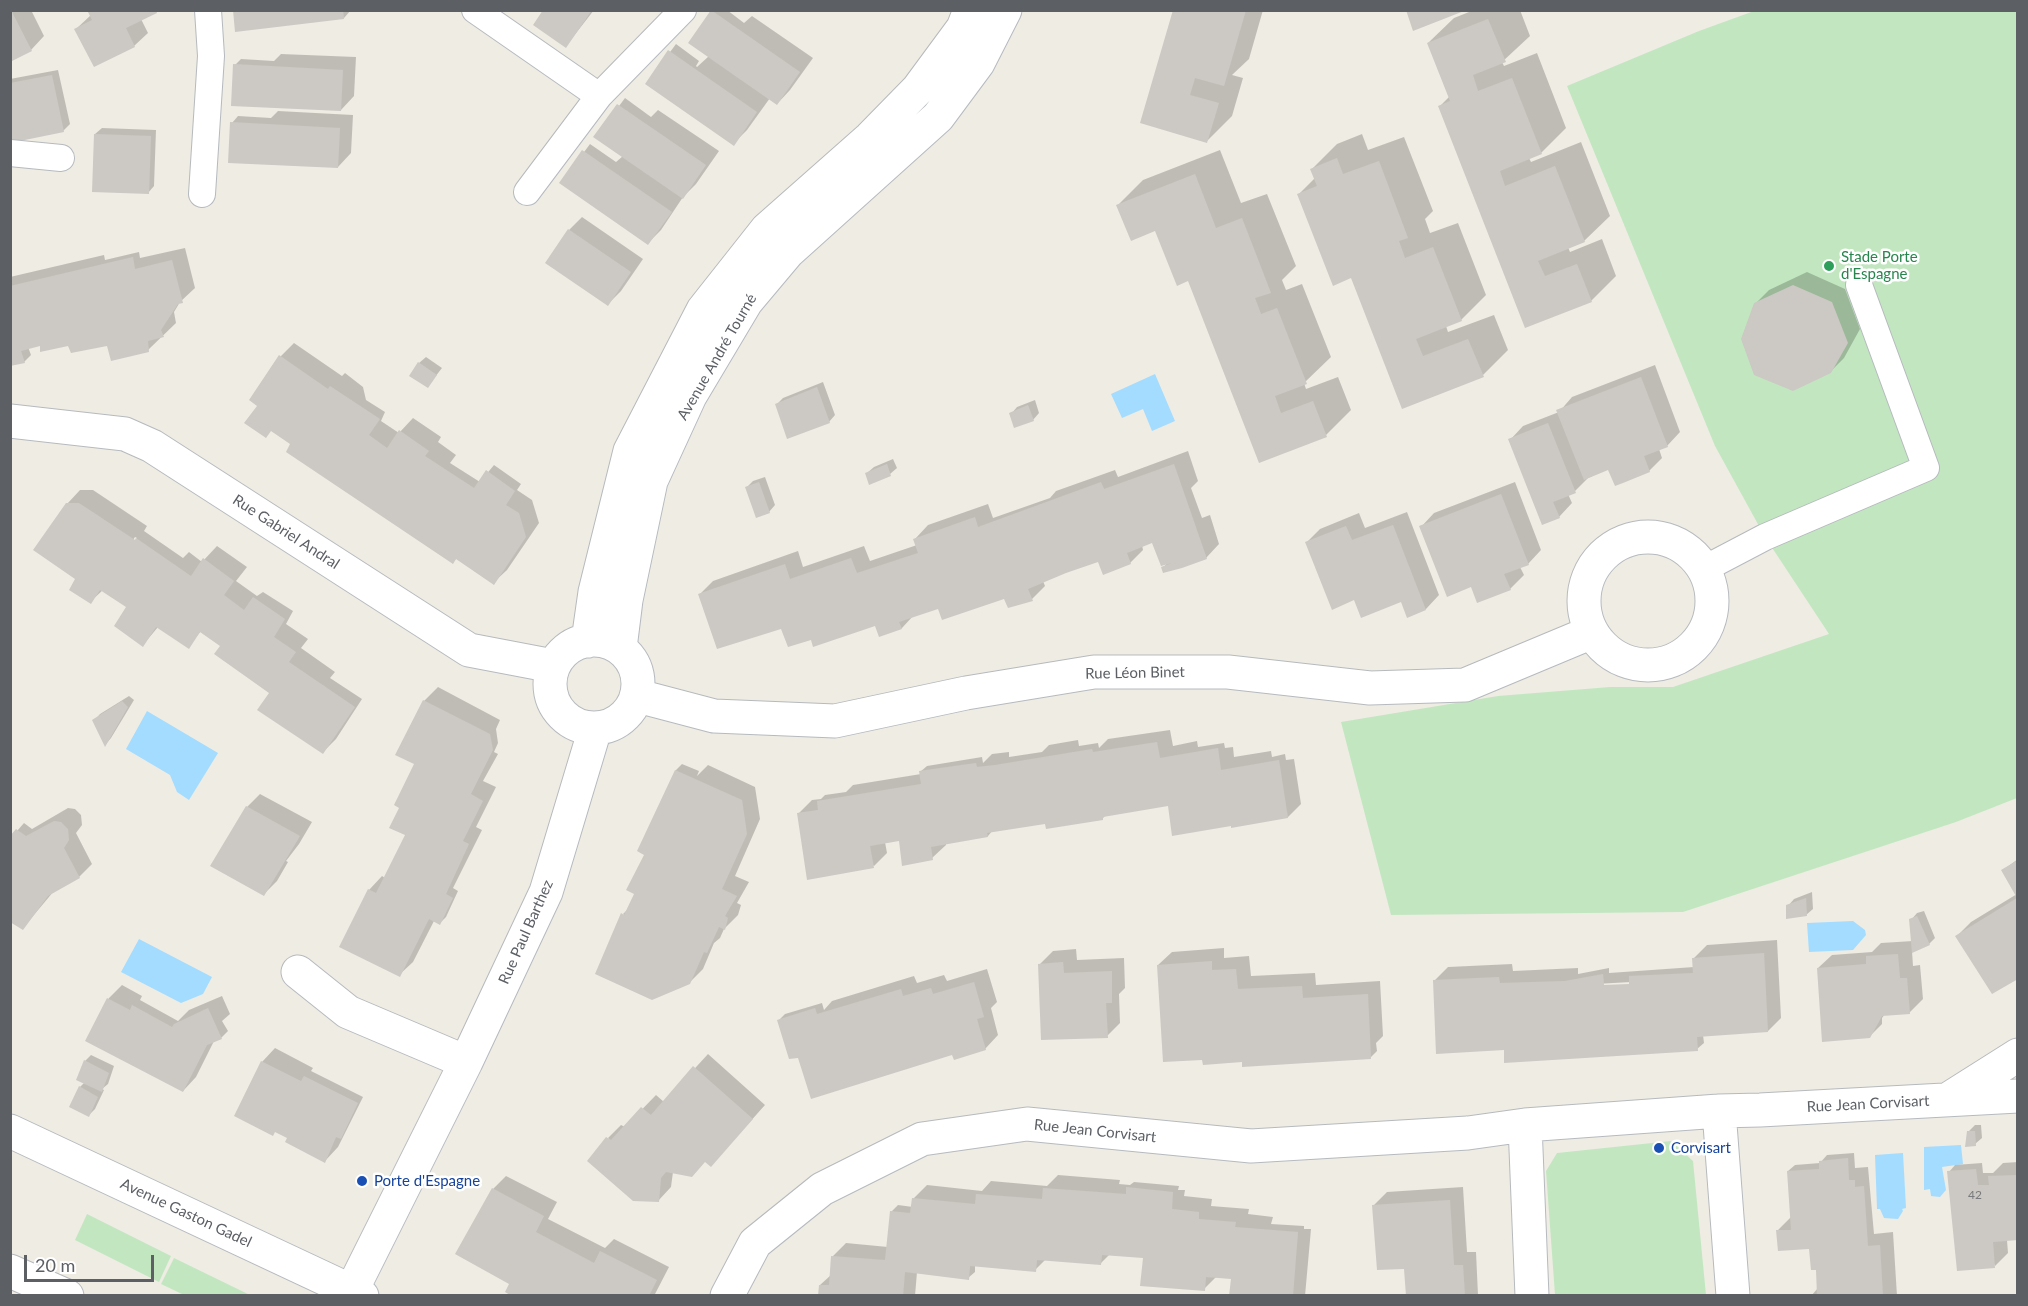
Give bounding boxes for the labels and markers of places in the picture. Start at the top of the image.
place label: Stade Porte d'Espagne [1841,248,1918,283]
marker: Stade Porte d'Espagne [1822,259,1836,273]
place label: Corvisart [1671,1139,1731,1157]
marker: Corvisart [1652,1141,1666,1155]
place label: Porte d'Espagne [374,1172,480,1190]
marker: Porte d'Espagne [355,1174,369,1188]

